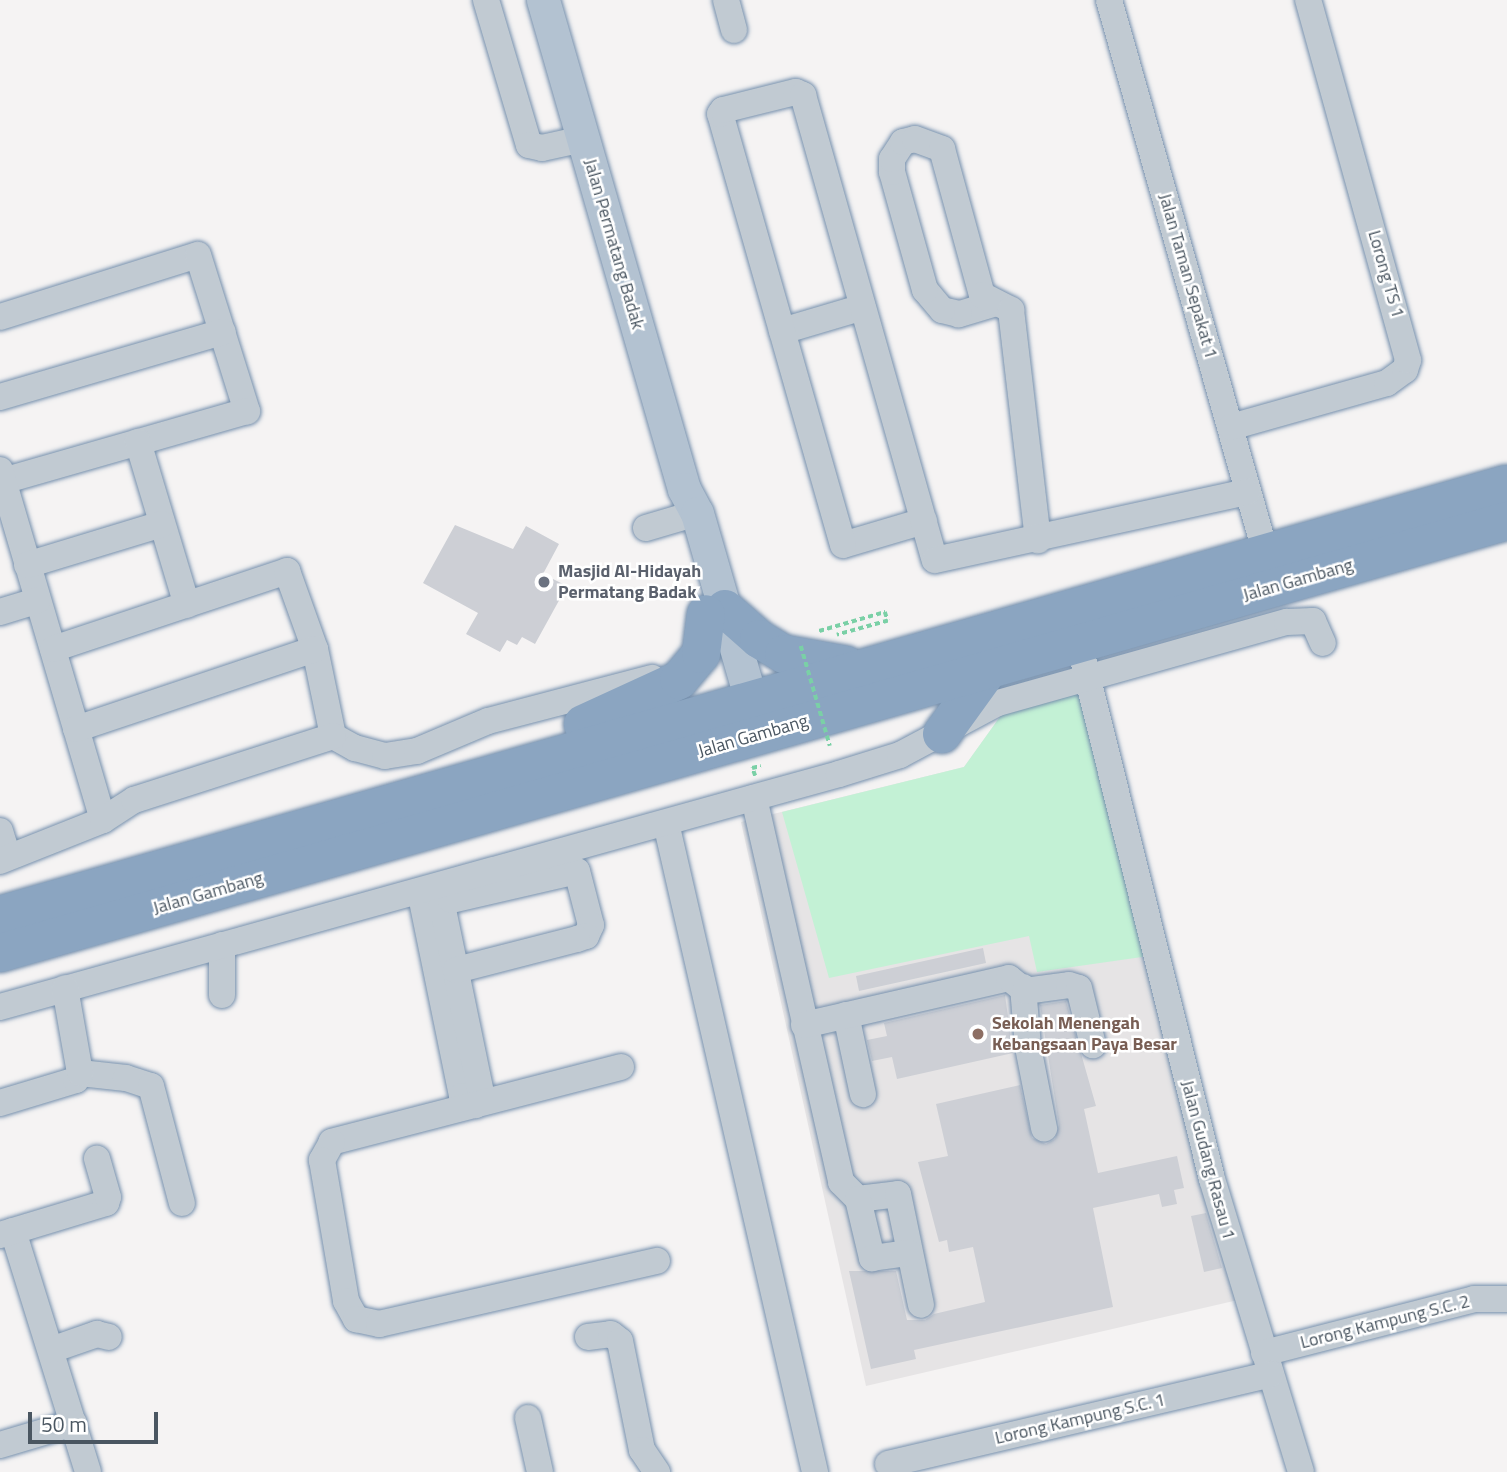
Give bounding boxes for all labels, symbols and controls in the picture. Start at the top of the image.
street label: Jalan Permatang Badak [579,156,649,332]
street label: Jalan Taman Sepakat 1 [1154,191,1222,361]
street label: Lorong TS 1 [1363,228,1409,320]
street label: Jalan Gambang [1240,554,1356,606]
place label: Masjid Al-Hidayah Permatang Badak [558,561,701,604]
marker: Masjid Al-Hidayah Permatang Badak [536,574,552,590]
street label: Jalan Gambang [695,710,811,762]
street label: Jalan Gambang [150,867,266,919]
place label: Sekolah Menengah Kebangsaan Paya Besar [992,1013,1177,1056]
marker: Sekolah Menengah Kebangsaan Paya Besar [970,1026,986,1042]
street label: Jalan Gudang Rasau 1 [1176,1078,1240,1242]
street label: Lorong Kampung S.C. 2 [1298,1290,1472,1354]
street label: Lorong Kampung S.C. 1 [993,1389,1167,1449]
scale bar [32,1398,161,1442]
text: 50 m [41,1408,87,1440]

